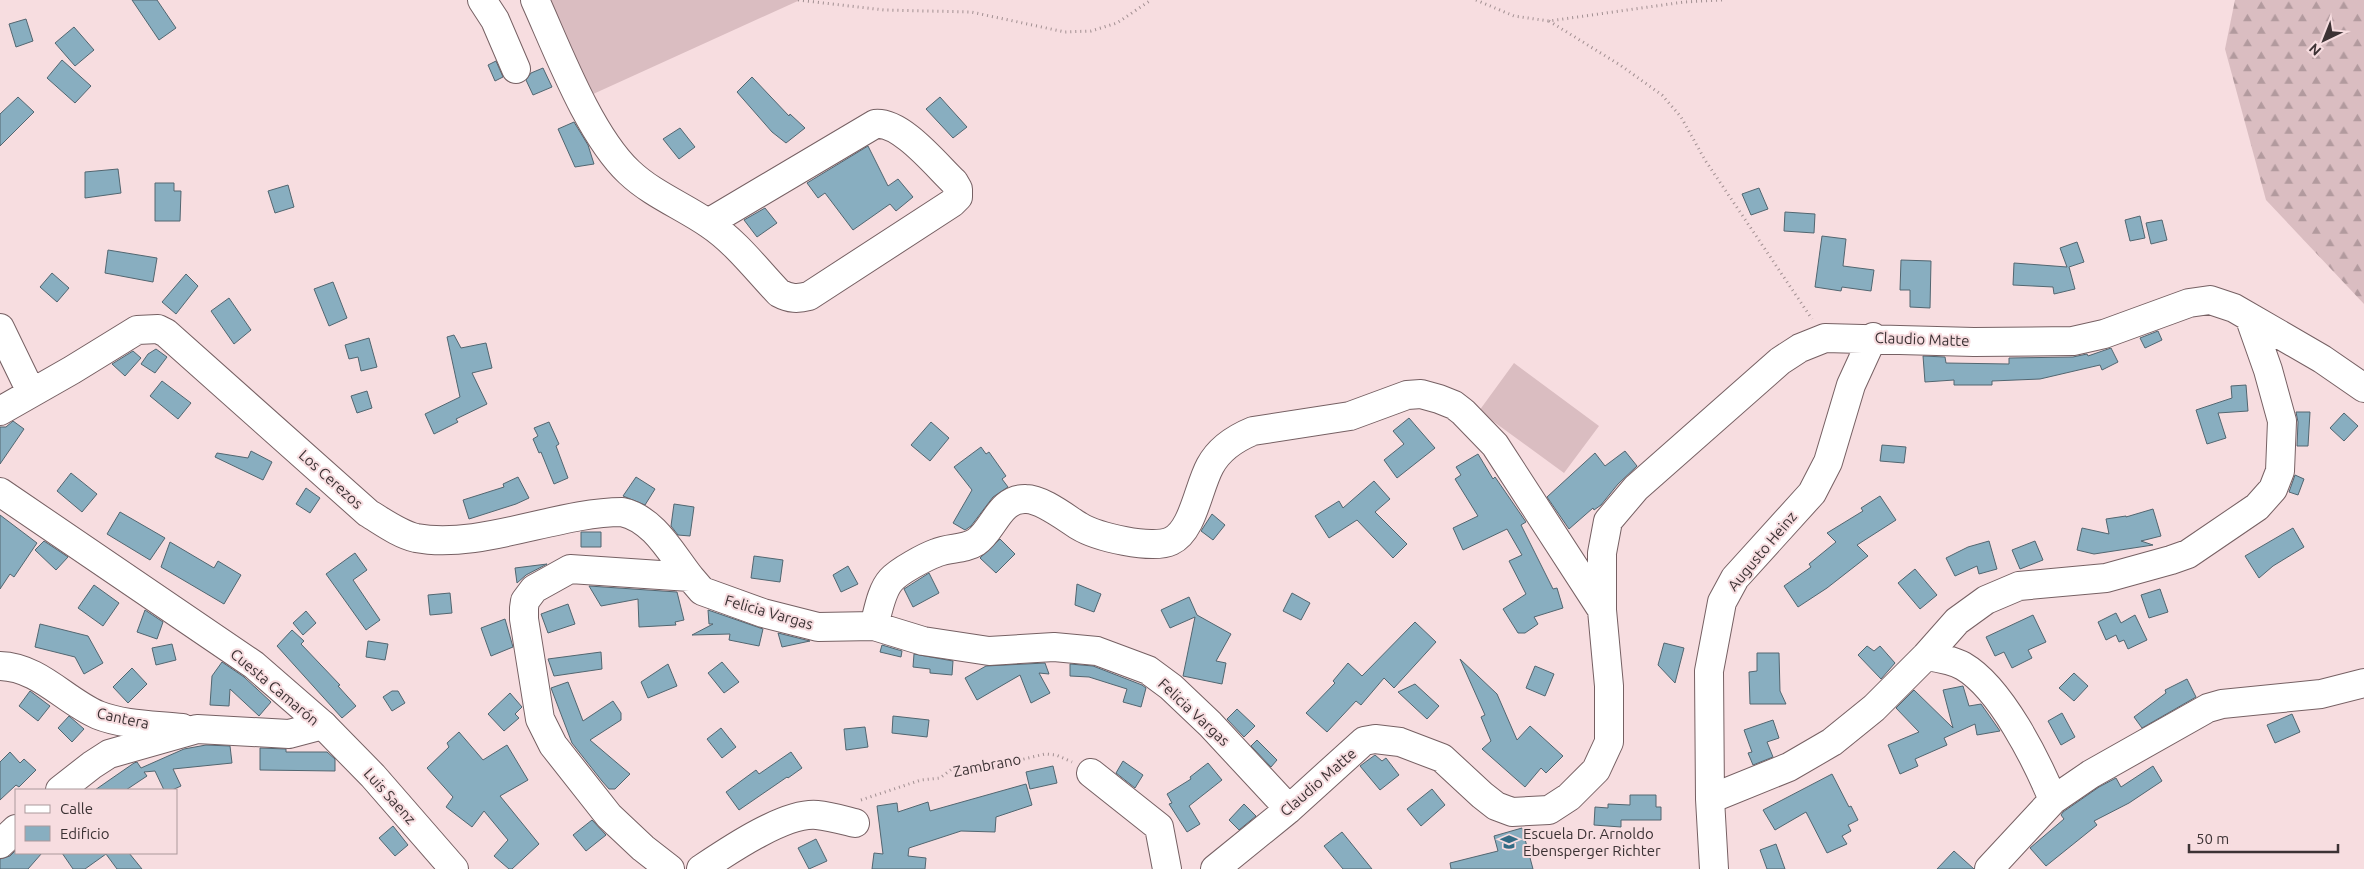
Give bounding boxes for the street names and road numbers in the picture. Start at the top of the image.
street label: Claudio Matte [1874,329,1970,349]
street label: Los Cerezos [296,446,366,512]
street label: Augusto Heinz [1724,508,1800,594]
street label: Felicia Vargas [723,591,815,633]
street label: Cuesta Camarón [227,645,323,729]
street label: Felicia Vargas [1155,675,1233,749]
street label: Cantera [95,704,151,732]
street label: Claudio Matte [1277,744,1359,820]
street label: Zambrano [952,750,1022,780]
street label: Luis Saenz [361,765,420,827]

